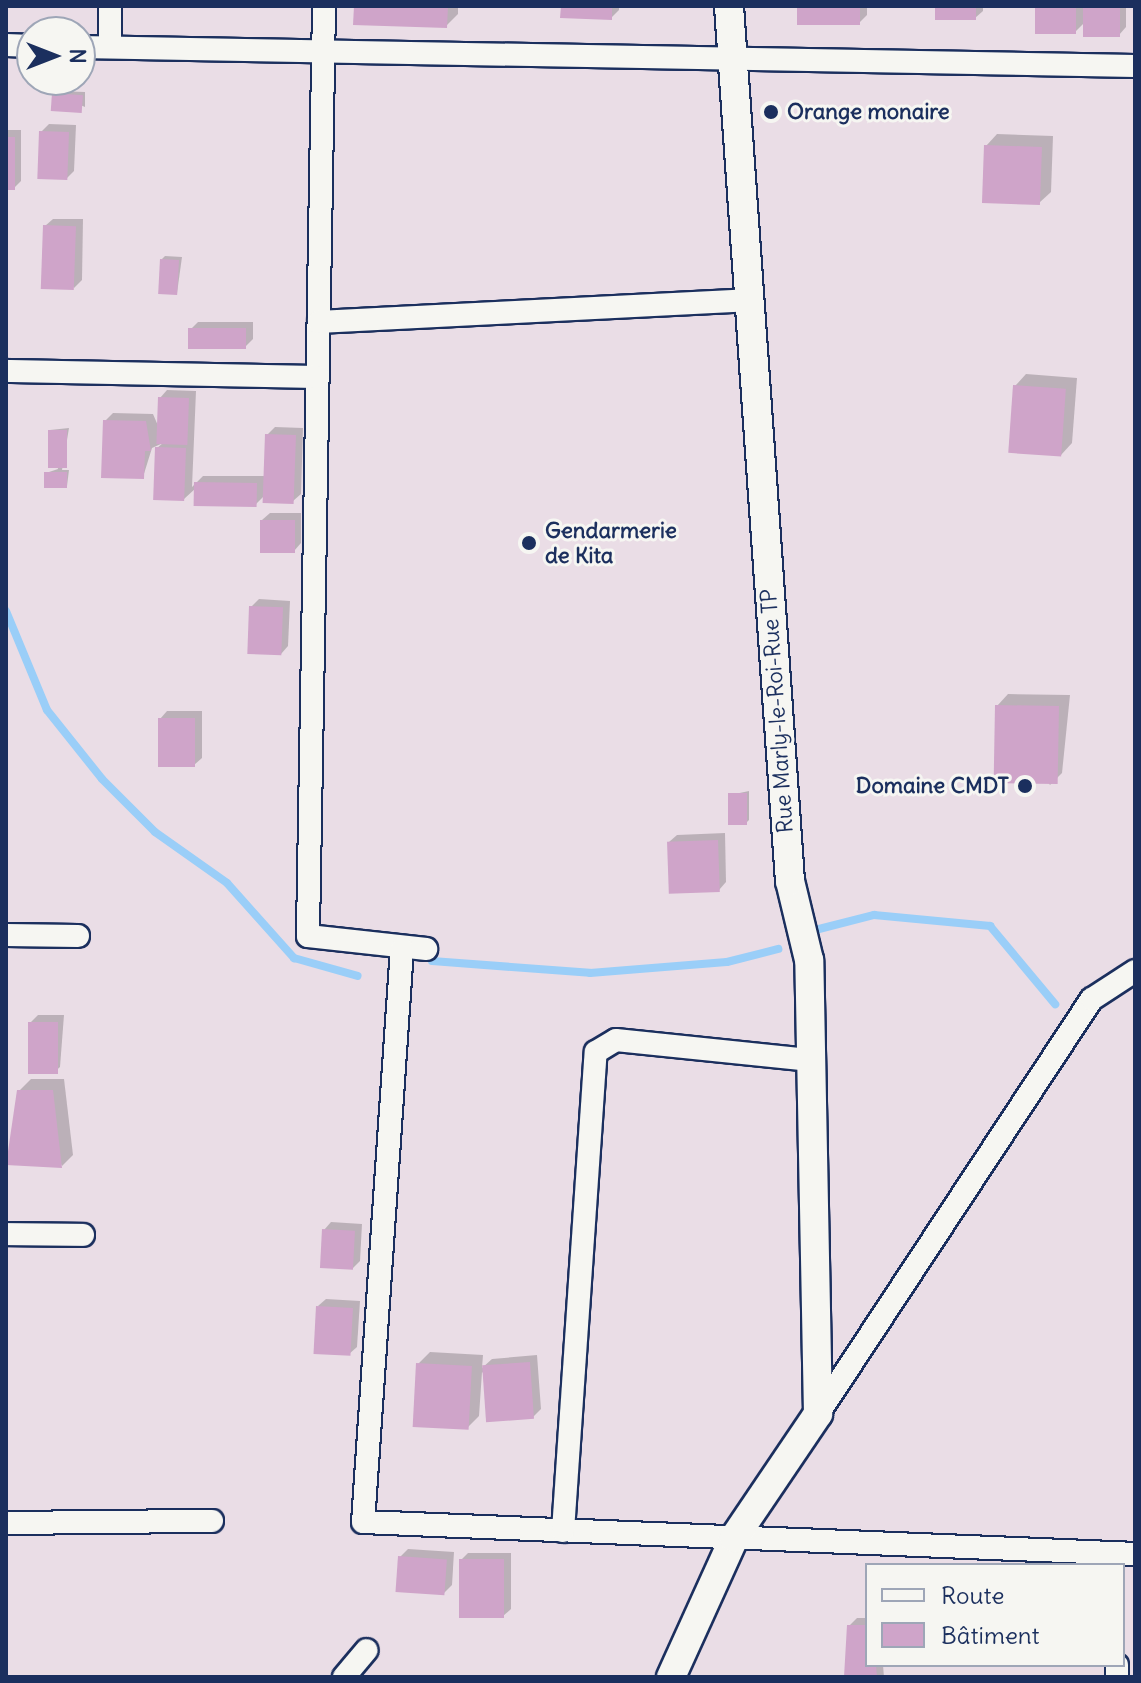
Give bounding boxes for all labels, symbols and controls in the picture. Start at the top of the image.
north arrow [16,16,96,96]
text: N [64,48,92,64]
place label: Orange monaire [787,99,949,125]
marker: Orange monaire [762,103,780,121]
place label: Gendarmerie de Kita [545,517,677,568]
marker: Gendarmerie de Kita [520,534,538,552]
street label: Rue Marly-le-Roi-Rue TP [755,588,799,834]
place label: Domaine CMDT [856,773,1009,799]
marker: Domaine CMDT [1016,777,1034,795]
legend [865,1563,1125,1667]
text: Route [941,1580,1004,1610]
text: Bâtiment [941,1620,1040,1650]

